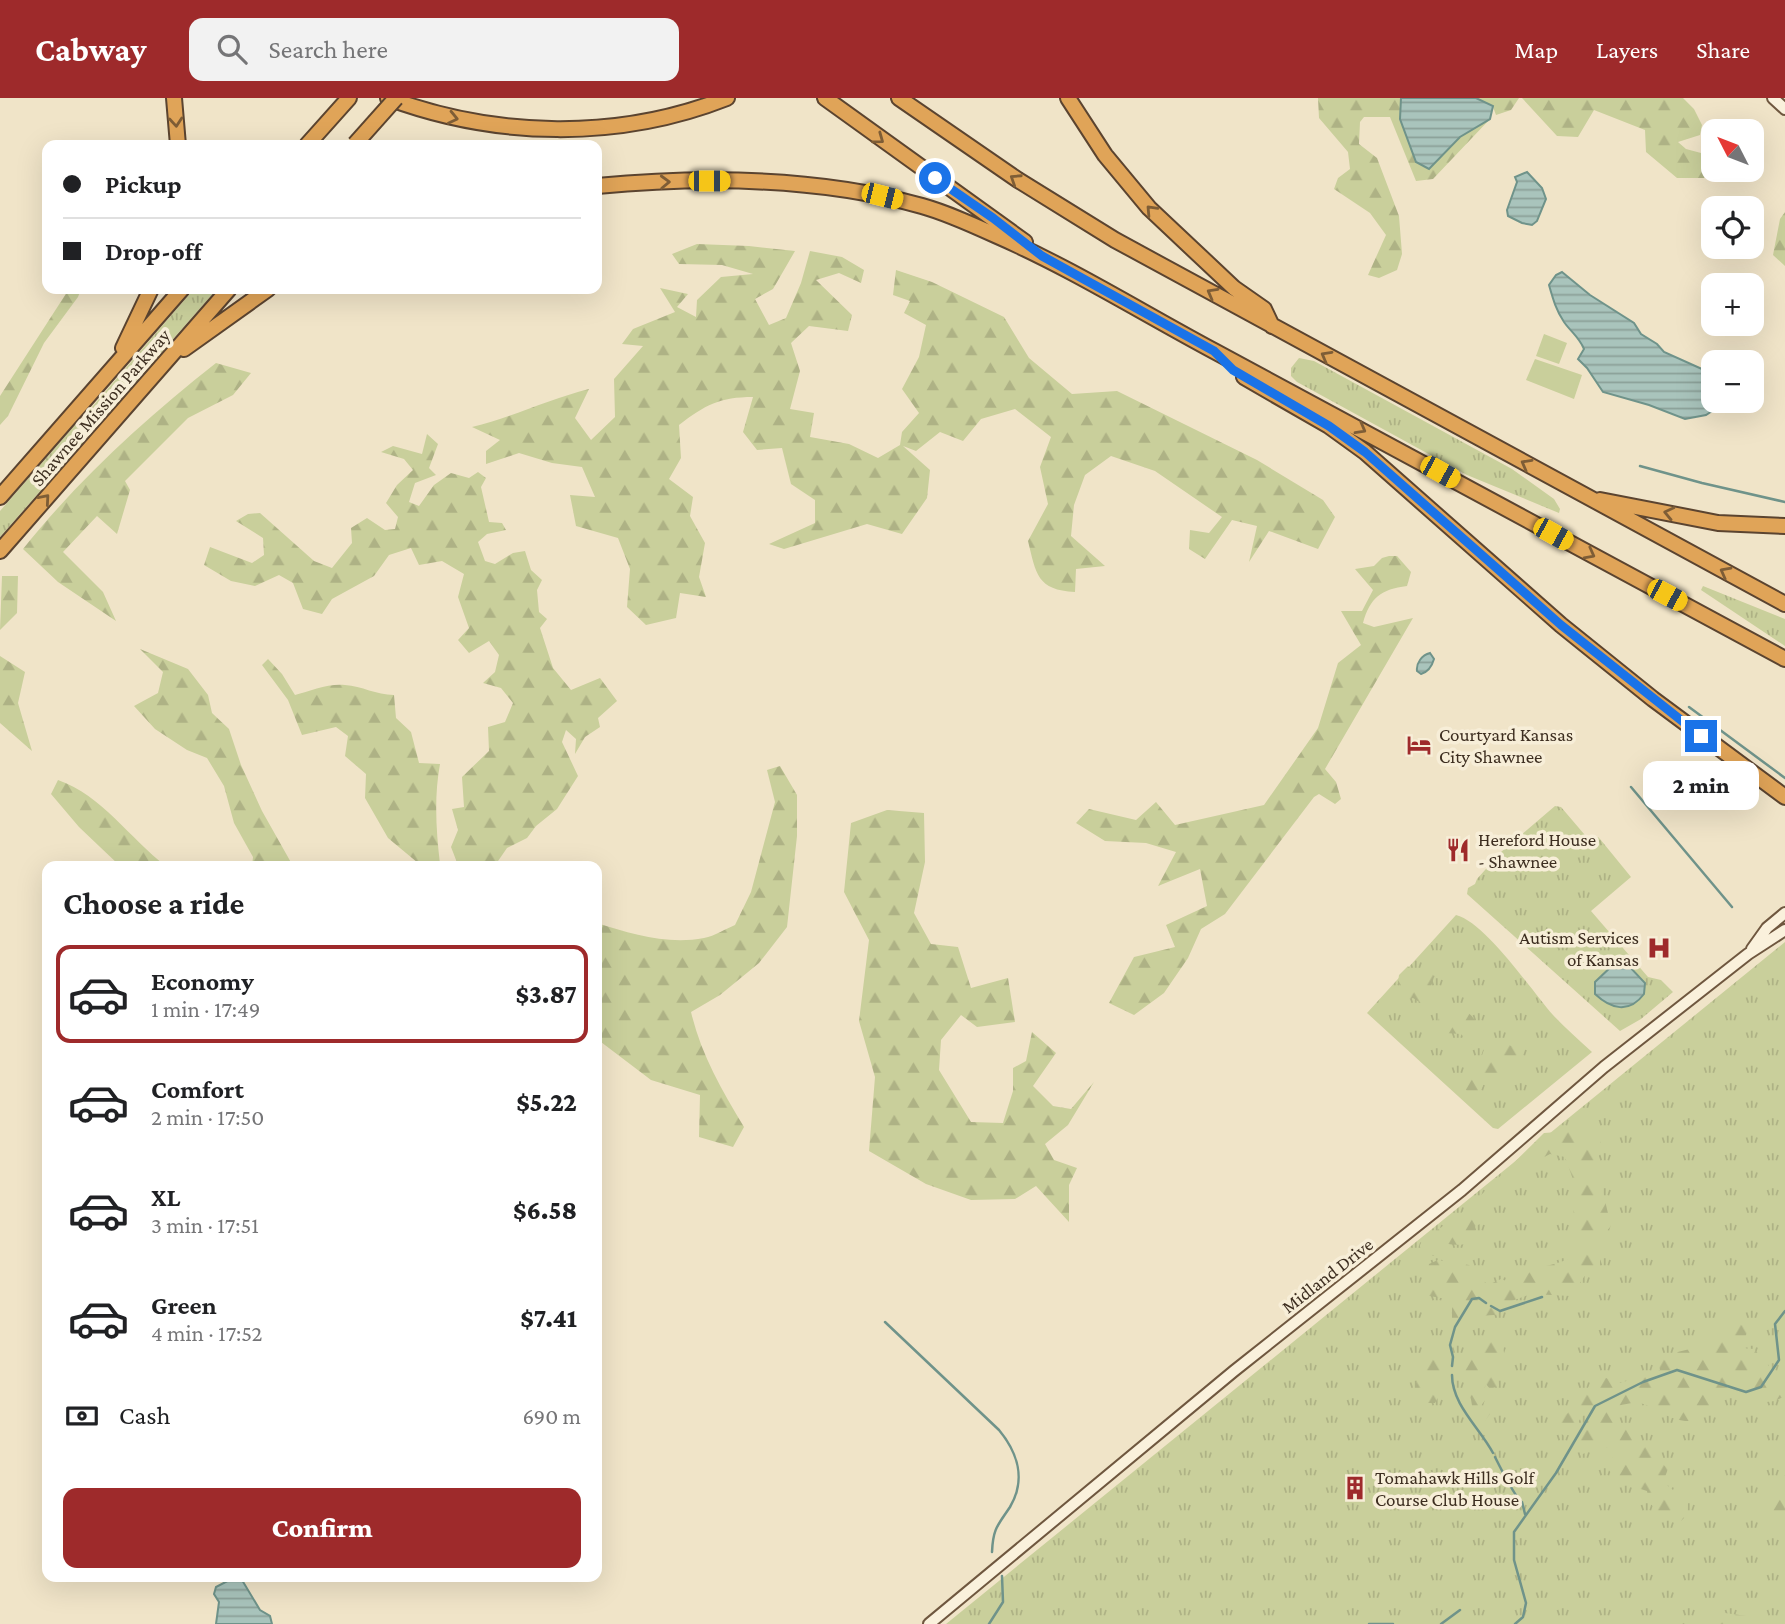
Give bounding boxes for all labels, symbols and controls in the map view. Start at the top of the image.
search box [189,18,679,81]
icon: search [213,30,251,68]
text: Cabway [35,31,147,68]
text: Search here [269,35,388,64]
text: Map [1514,36,1558,63]
text: Layers [1596,36,1658,63]
text: Share [1696,36,1750,63]
one-way arrow [447,110,459,124]
one-way arrow [169,116,184,127]
north arrow [1701,119,1764,182]
map controls [1701,119,1764,413]
one-way arrow [872,131,884,143]
route start [919,162,951,194]
text: Pickup [105,170,182,199]
car [689,171,731,192]
one-way arrow [660,174,671,189]
one-way arrow [1010,174,1023,187]
car [860,181,905,211]
button: locate [1701,196,1764,259]
one-way arrow [1147,205,1160,218]
text: Drop-off [105,237,202,266]
button: + [1701,273,1764,336]
one-way arrow [1207,288,1219,301]
street label: Shawnee Mission Parkway [27,324,174,490]
button: − [1701,350,1764,413]
one-way arrow [1321,351,1333,364]
one-way arrow [1353,421,1366,434]
car [1417,453,1464,491]
one-way arrow [1521,459,1533,473]
one-way arrow [37,495,49,508]
one-way arrow [1663,507,1675,522]
car [1530,515,1577,553]
one-way arrow [1583,545,1595,559]
one-way arrow [1720,567,1732,580]
car [1644,576,1691,614]
route end [1685,720,1717,752]
place label: Courtyard Kansas City Shawnee [1439,724,1573,767]
hotel icon: Courtyard Kansas City Shawnee [1405,731,1433,759]
callout: 2 min [1643,760,1759,810]
text: 2 min [1673,772,1729,798]
place label: Hereford House - Shawnee [1478,829,1596,872]
restaurant icon: Hereford House - Shawnee [1444,836,1472,864]
text: Choose a ride [63,885,244,921]
place label: Autism Services of Kansas [1519,927,1639,970]
hospital icon: Autism Services of Kansas [1645,934,1673,962]
icon: car [67,963,130,1026]
text: Economy [151,967,254,996]
text: $3.87 [516,980,577,1009]
text: 1 min · 17:49 [151,996,260,1022]
icon: car [67,1071,130,1134]
text: Comfort [151,1075,244,1104]
text: $5.22 [516,1088,577,1117]
text: 2 min · 17:50 [151,1104,264,1130]
icon: car [67,1179,130,1242]
text: XL [151,1183,180,1212]
text: $6.58 [513,1196,577,1225]
text: 3 min · 17:51 [151,1212,259,1238]
street label: Midland Drive [1278,1233,1377,1317]
icon: car [67,1287,130,1350]
text: Green [151,1291,217,1320]
text: $7.41 [520,1304,577,1333]
text: 4 min · 17:52 [151,1320,262,1346]
icon: cash [63,1397,101,1435]
text: Cash [119,1401,170,1430]
text: 690 m [522,1403,581,1429]
place label: Tomahawk Hills Golf Course Club House [1375,1467,1535,1510]
building icon: Tomahawk Hills Golf Course Club House [1341,1474,1369,1502]
button: Confirm [63,1488,581,1568]

